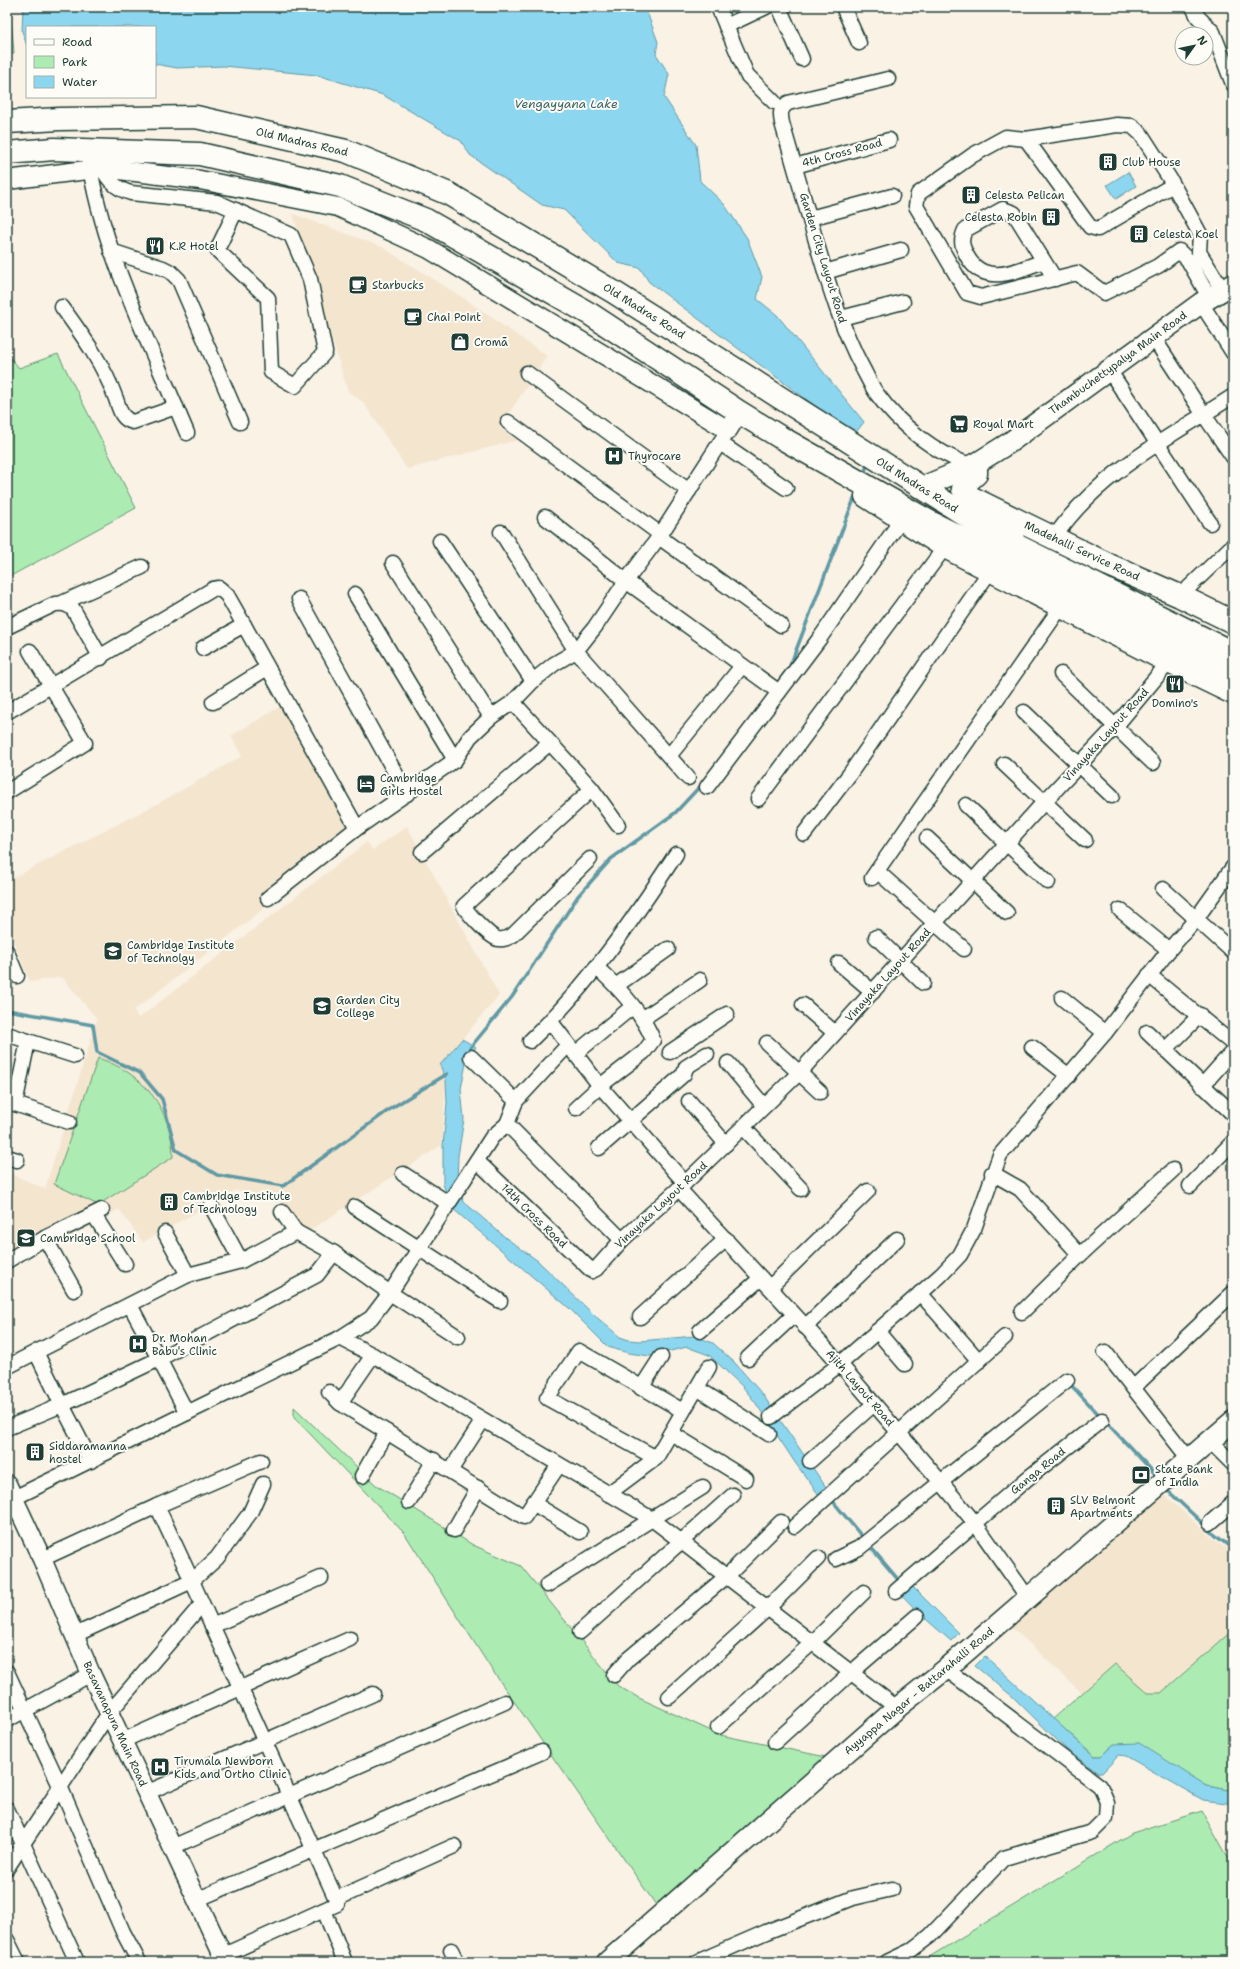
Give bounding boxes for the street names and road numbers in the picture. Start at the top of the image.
street label: Old Madras Road [254,124,350,160]
street label: 4th Cross Road [800,135,884,171]
street label: Garden City Layout Road [796,191,850,325]
street label: Old Madras Road [600,280,688,342]
street label: Thambuchettypalya Main Road [1046,308,1190,418]
street label: Old Madras Road [873,454,961,516]
street label: Madehalli Service Road [1022,518,1142,584]
street label: Vinayaka Layout Road [1060,685,1152,785]
street label: Vinayaka Layout Road [842,925,934,1025]
street label: Vinayaka Layout Road [612,1158,711,1252]
street label: 14th Cross Road [498,1181,570,1251]
street label: Ajith Layout Road [823,1346,898,1430]
street label: Ganga Road [1007,1444,1069,1498]
street label: Ayyappa Nagar - Battarahalli Road [841,1624,997,1758]
street label: Basavanapura Main Road [79,1659,151,1789]

